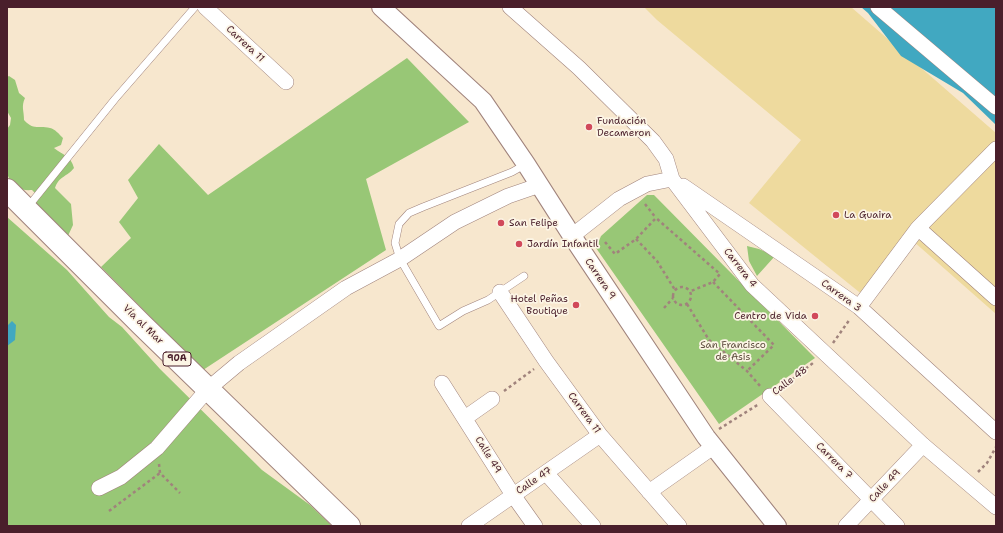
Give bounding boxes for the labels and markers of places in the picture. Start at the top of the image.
place label: Fundación Decameron [597,115,651,138]
marker: Fundación Decameron [584,122,594,132]
place label: La Guaira [844,209,891,221]
marker: La Guaira [831,210,841,220]
place label: San Felipe [509,217,558,229]
marker: San Felipe [496,218,506,228]
place label: Jardín Infantil [527,238,598,250]
marker: Jardín Infantil [514,239,524,249]
place label: Hotel Peñas Boutique [510,293,568,316]
marker: Hotel Peñas Boutique [571,300,581,310]
place label: Centro de Vida [734,310,807,322]
marker: Centro de Vida [810,311,820,321]

